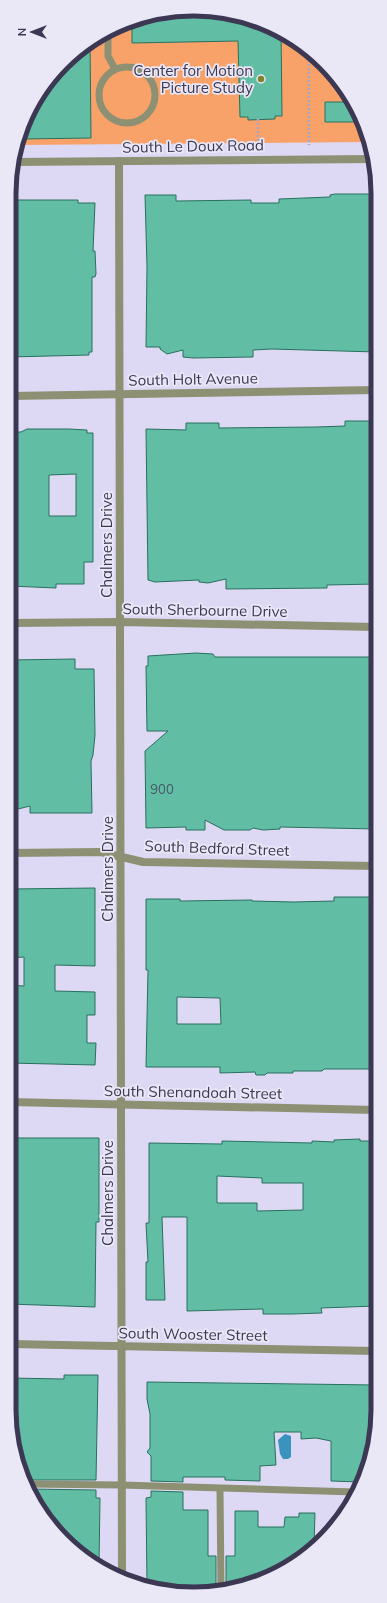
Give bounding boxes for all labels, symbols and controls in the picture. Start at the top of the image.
north arrow [12,12,52,52]
text: N [15,28,29,36]
place label: Center for Motion Picture Study [133,61,253,97]
marker: Center for Motion Picture Study [256,74,266,84]
street label: South Le Doux Road [122,135,264,157]
street label: South Holt Avenue [128,368,258,390]
street label: Chalmers Drive [97,492,116,598]
street label: South Sherbourne Drive [122,599,288,621]
house number: 900 [150,781,174,797]
street label: Chalmers Drive [98,816,117,922]
street label: South Bedford Street [144,836,290,860]
street label: South Shenandoah Street [104,1081,282,1103]
street label: Chalmers Drive [98,1140,117,1246]
street label: South Wooster Street [118,1323,268,1345]

